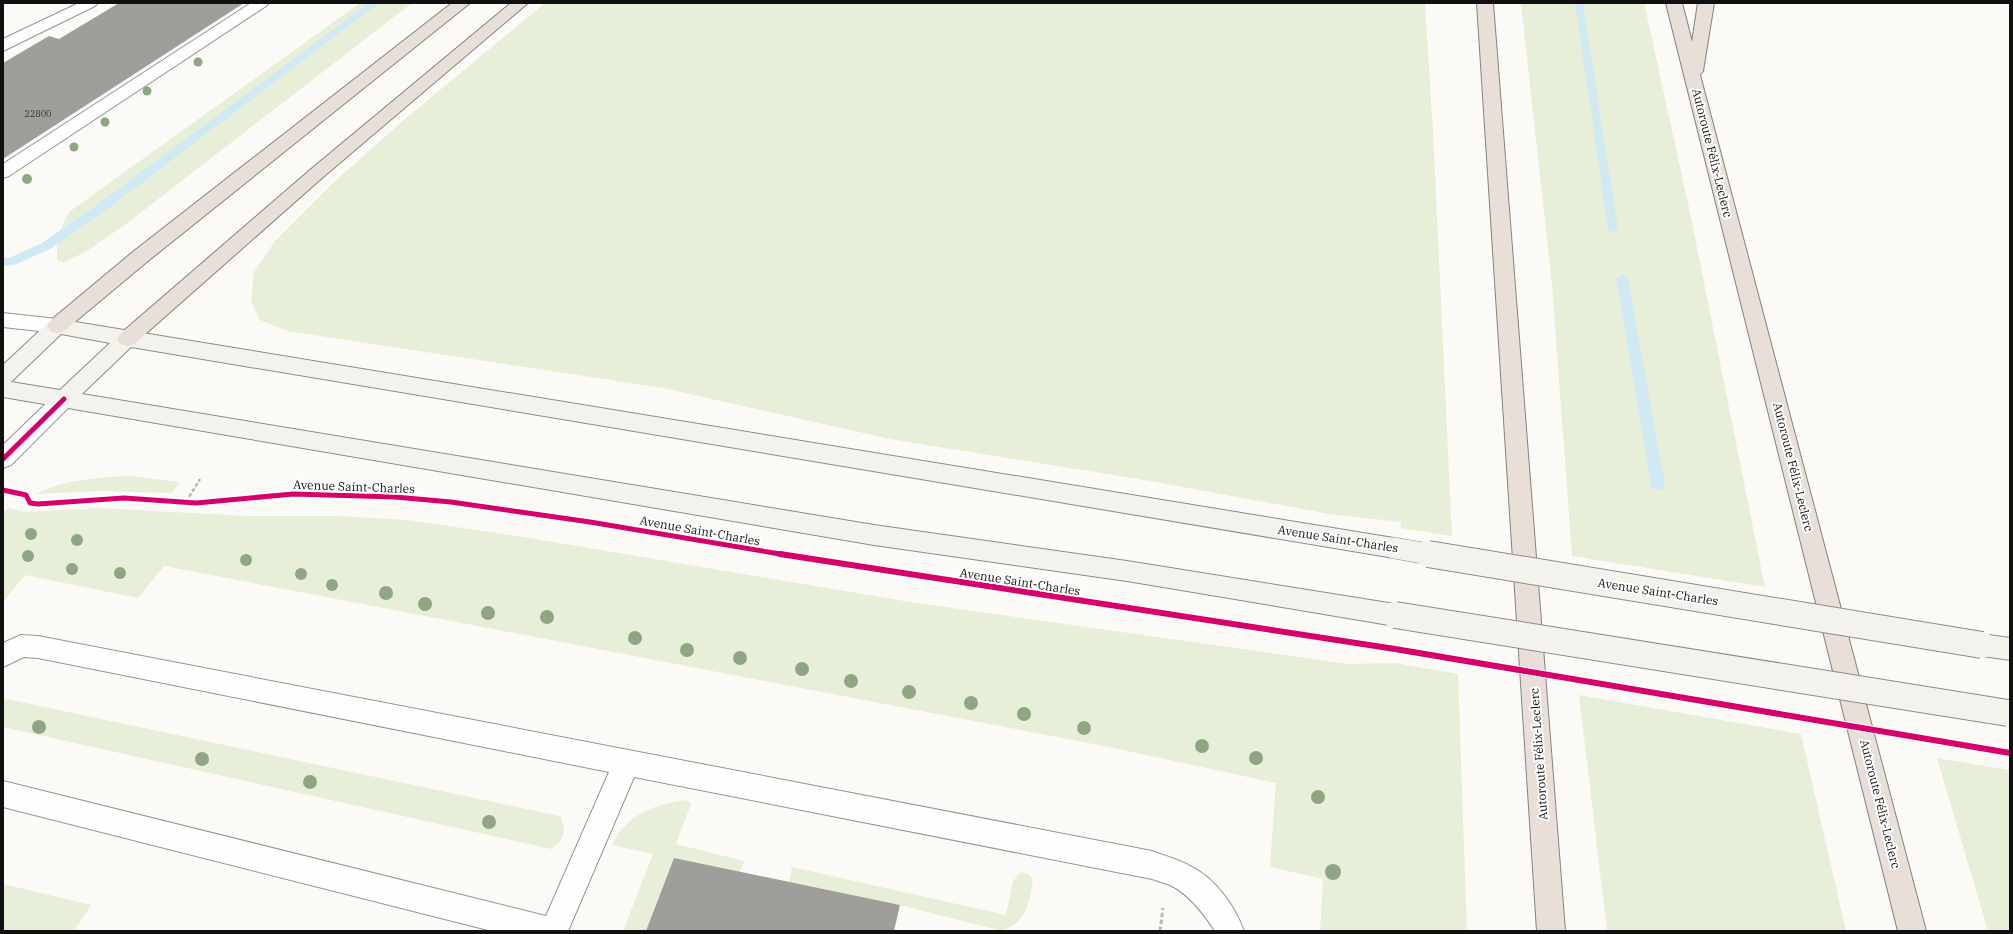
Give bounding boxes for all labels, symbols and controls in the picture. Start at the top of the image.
street label: Autoroute Félix-Leclerc [1689,87,1736,219]
house number: 22800 [24,108,52,119]
street label: Autoroute Félix-Leclerc [1770,401,1817,533]
street label: Avenue Saint-Charles [293,477,415,496]
street label: Avenue Saint-Charles [639,513,762,549]
street label: Avenue Saint-Charles [1277,522,1400,555]
street label: Avenue Saint-Charles [959,565,1082,598]
street label: Avenue Saint-Charles [1597,575,1720,608]
street label: Autoroute Félix-Leclerc [1526,687,1551,821]
street label: Autoroute Félix-Leclerc [1857,738,1904,870]

